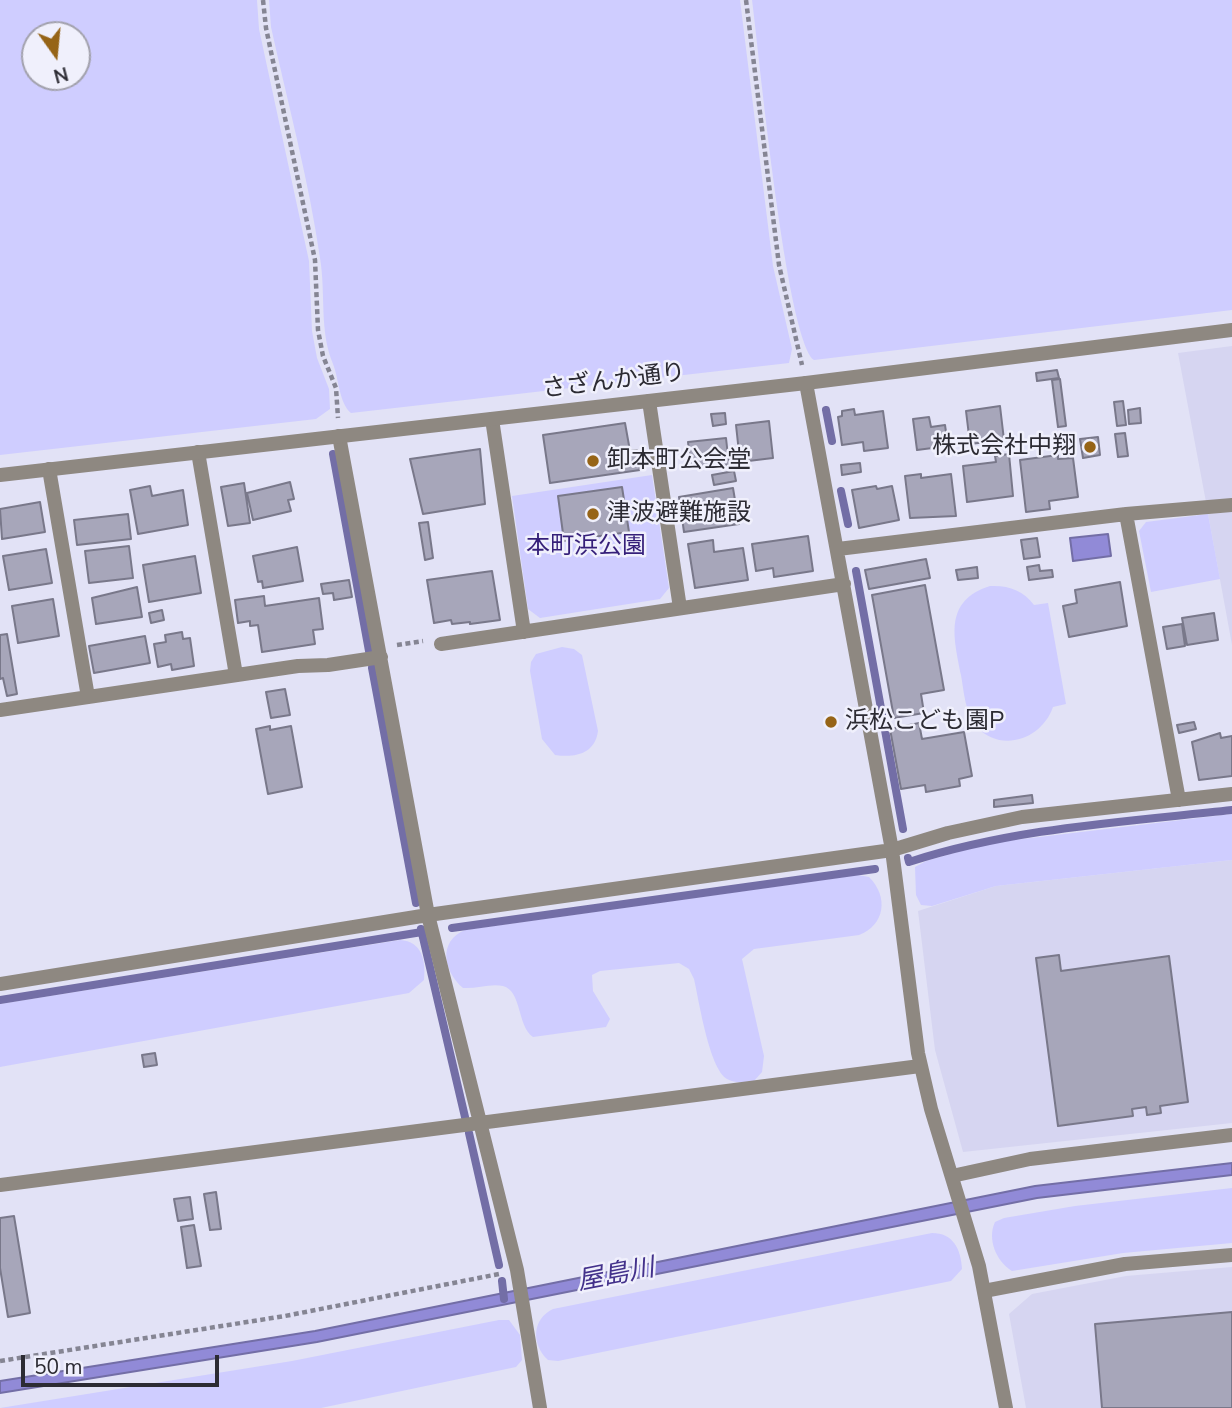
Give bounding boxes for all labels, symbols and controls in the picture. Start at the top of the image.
north arrow [21,21,91,91]
text: N [51,60,71,89]
street label: さざんか通り [541,359,687,405]
place label: 株式会社中翔 [932,433,1076,461]
marker: 株式会社中翔 [1082,439,1098,455]
place label: 卸本町公会堂 [607,447,751,475]
marker: 卸本町公会堂 [585,453,601,469]
place label: 津波避難施設 [607,500,751,528]
marker: 津波避難施設 [585,506,601,522]
park label: 本町浜公園 [526,533,646,561]
place label: 浜松こども園P [845,708,1004,736]
marker: 浜松こども園P [823,714,839,730]
water label: 屋島川 [575,1253,657,1299]
scale bar [24,1342,222,1386]
text: 50 m [34,1353,83,1381]

